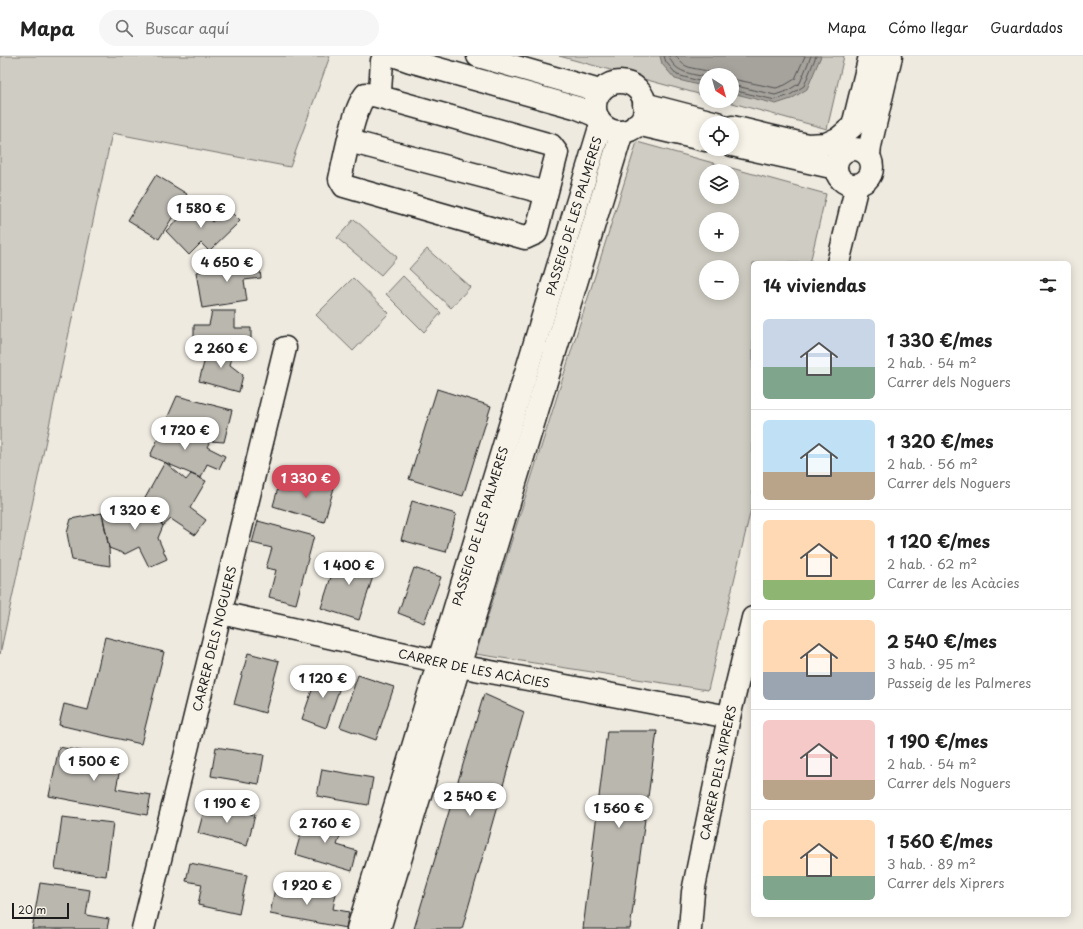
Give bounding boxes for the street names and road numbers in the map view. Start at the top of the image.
street label: PASSEIG DE LES PALMERES [541,134,606,298]
street label: PASSEIG DE LES PALMERES [447,444,512,608]
street label: CARRER DELS NOGUERS [188,564,240,713]
street label: CARRER DE LES ACÀCIES [397,644,551,692]
street label: CARRER DELS XIPRERS [695,703,741,842]

